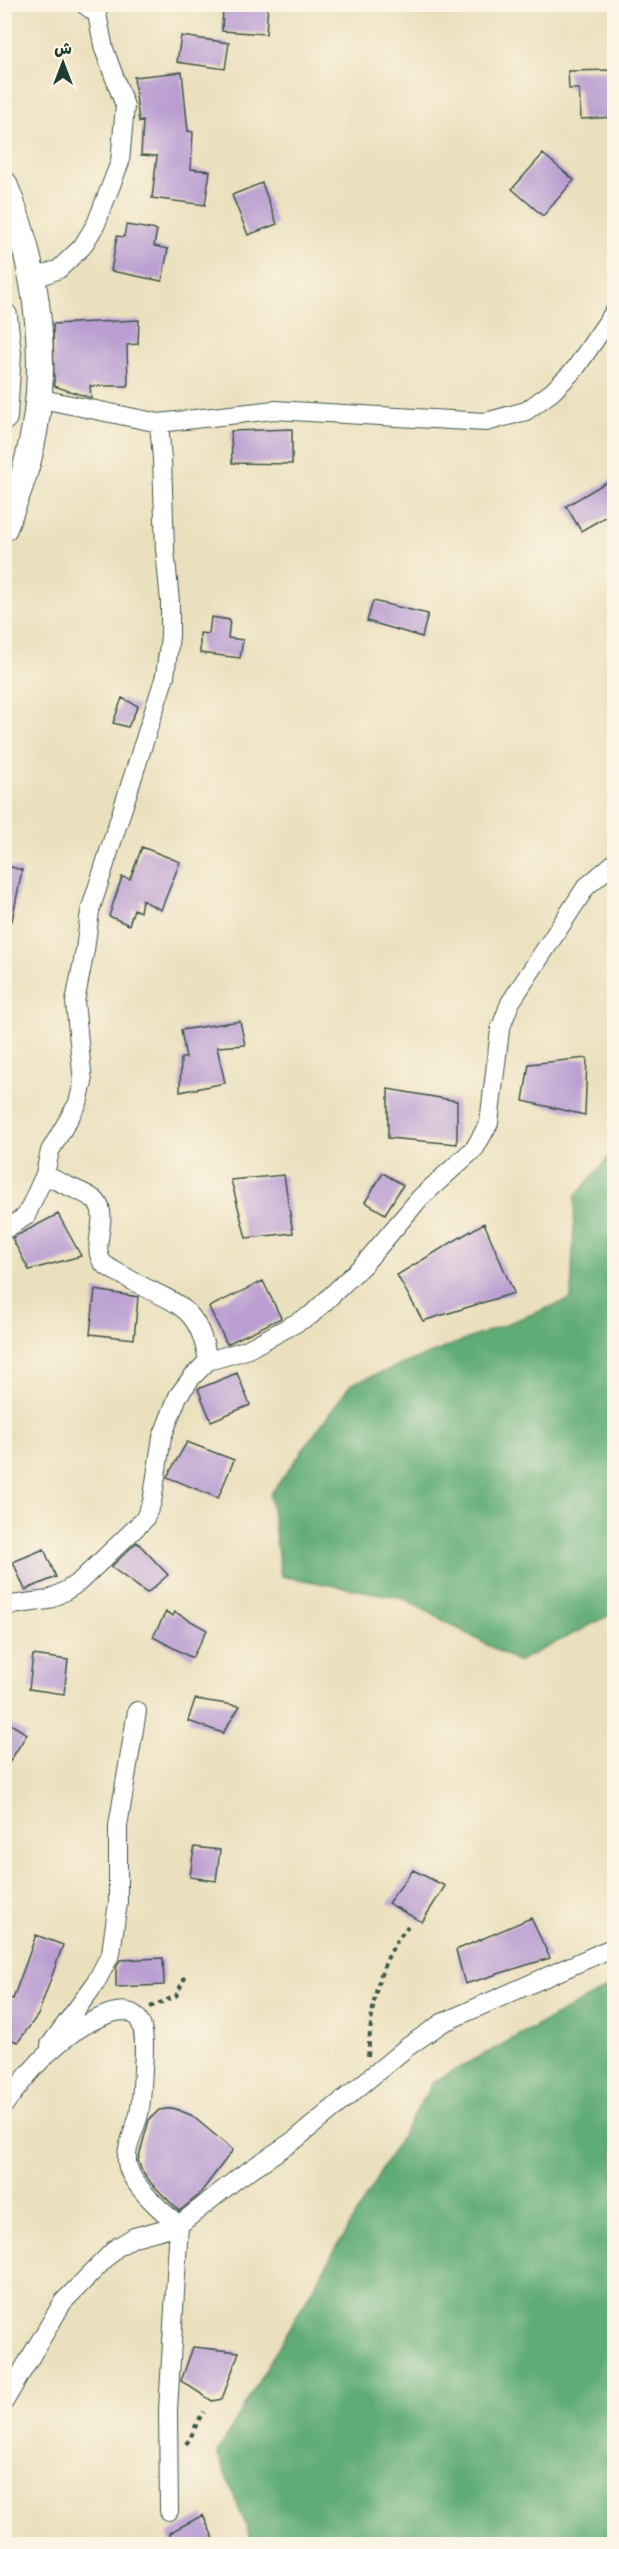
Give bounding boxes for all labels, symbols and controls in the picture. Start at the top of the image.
north arrow [33,33,93,93]
text: ش [54,37,72,58]

